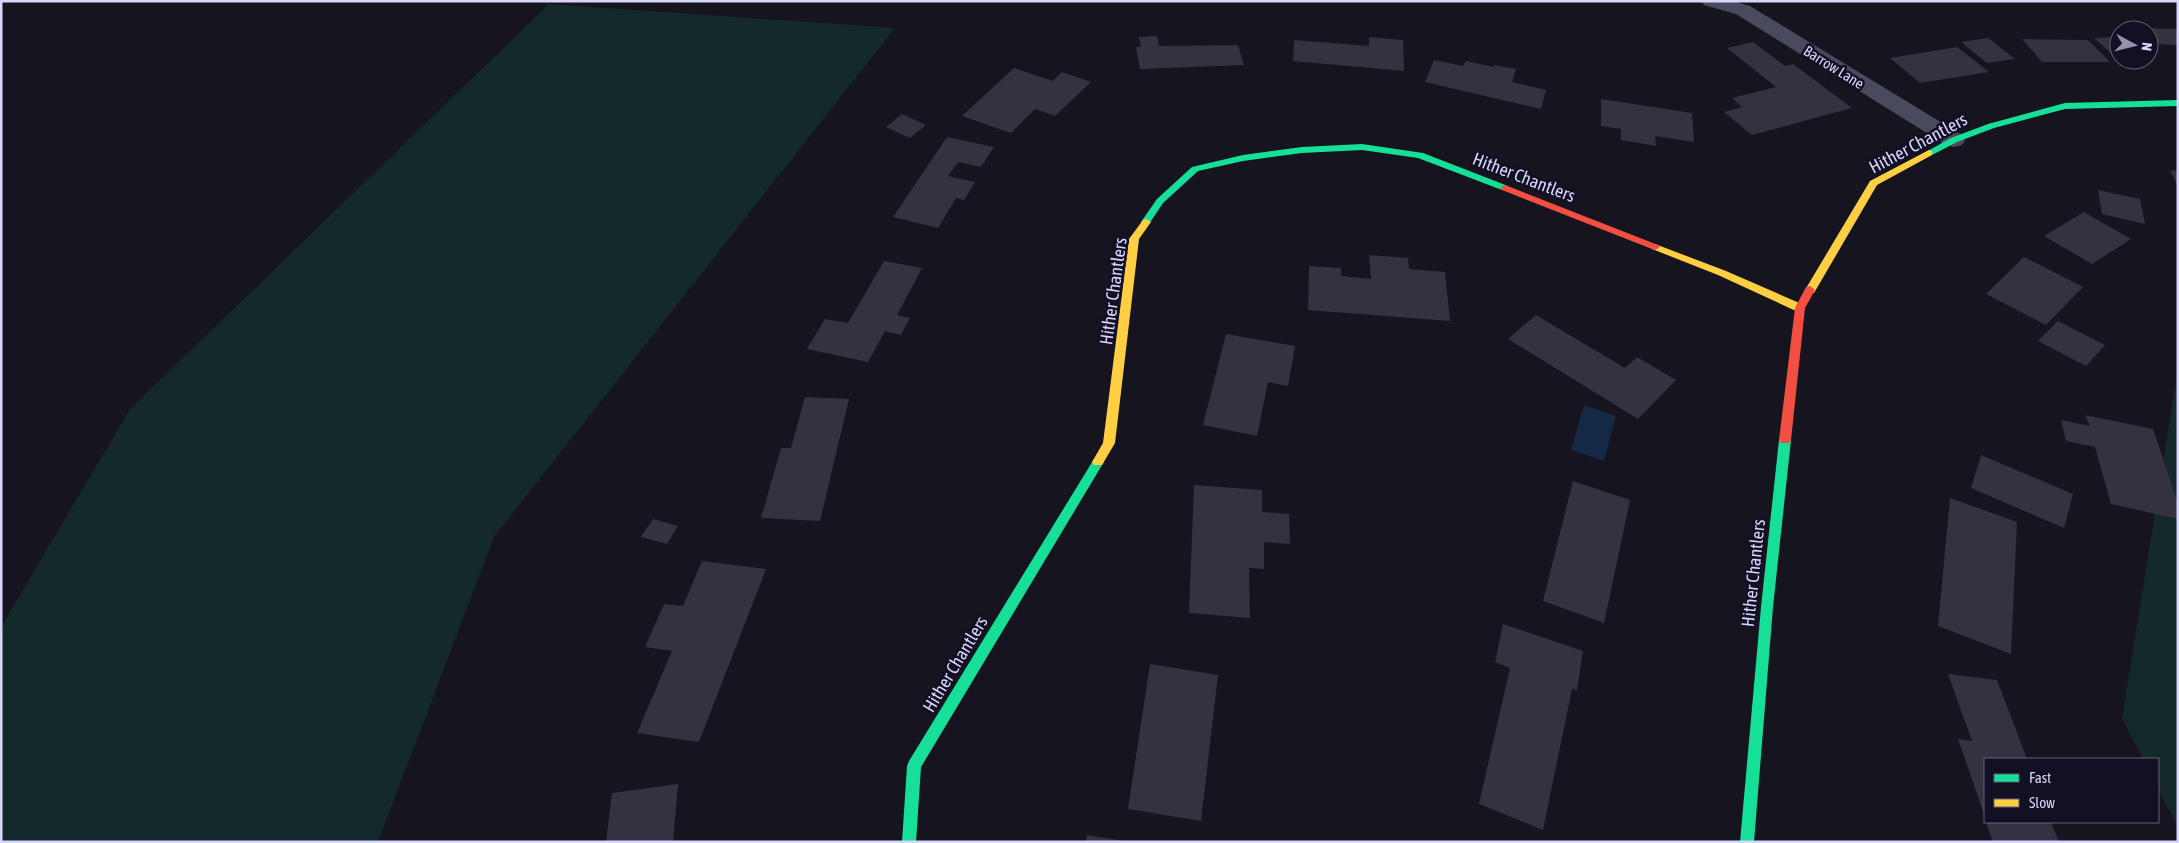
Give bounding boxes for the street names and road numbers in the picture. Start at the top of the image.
street label: Barrow Lane [1801,42,1867,92]
street label: Hither Chantlers [1865,108,1971,178]
street label: Hither Chantlers [1470,148,1578,206]
street label: Hither Chantlers [1095,236,1131,346]
street label: Hither Chantlers [1737,518,1769,628]
street label: Hither Chantlers [918,612,992,716]

